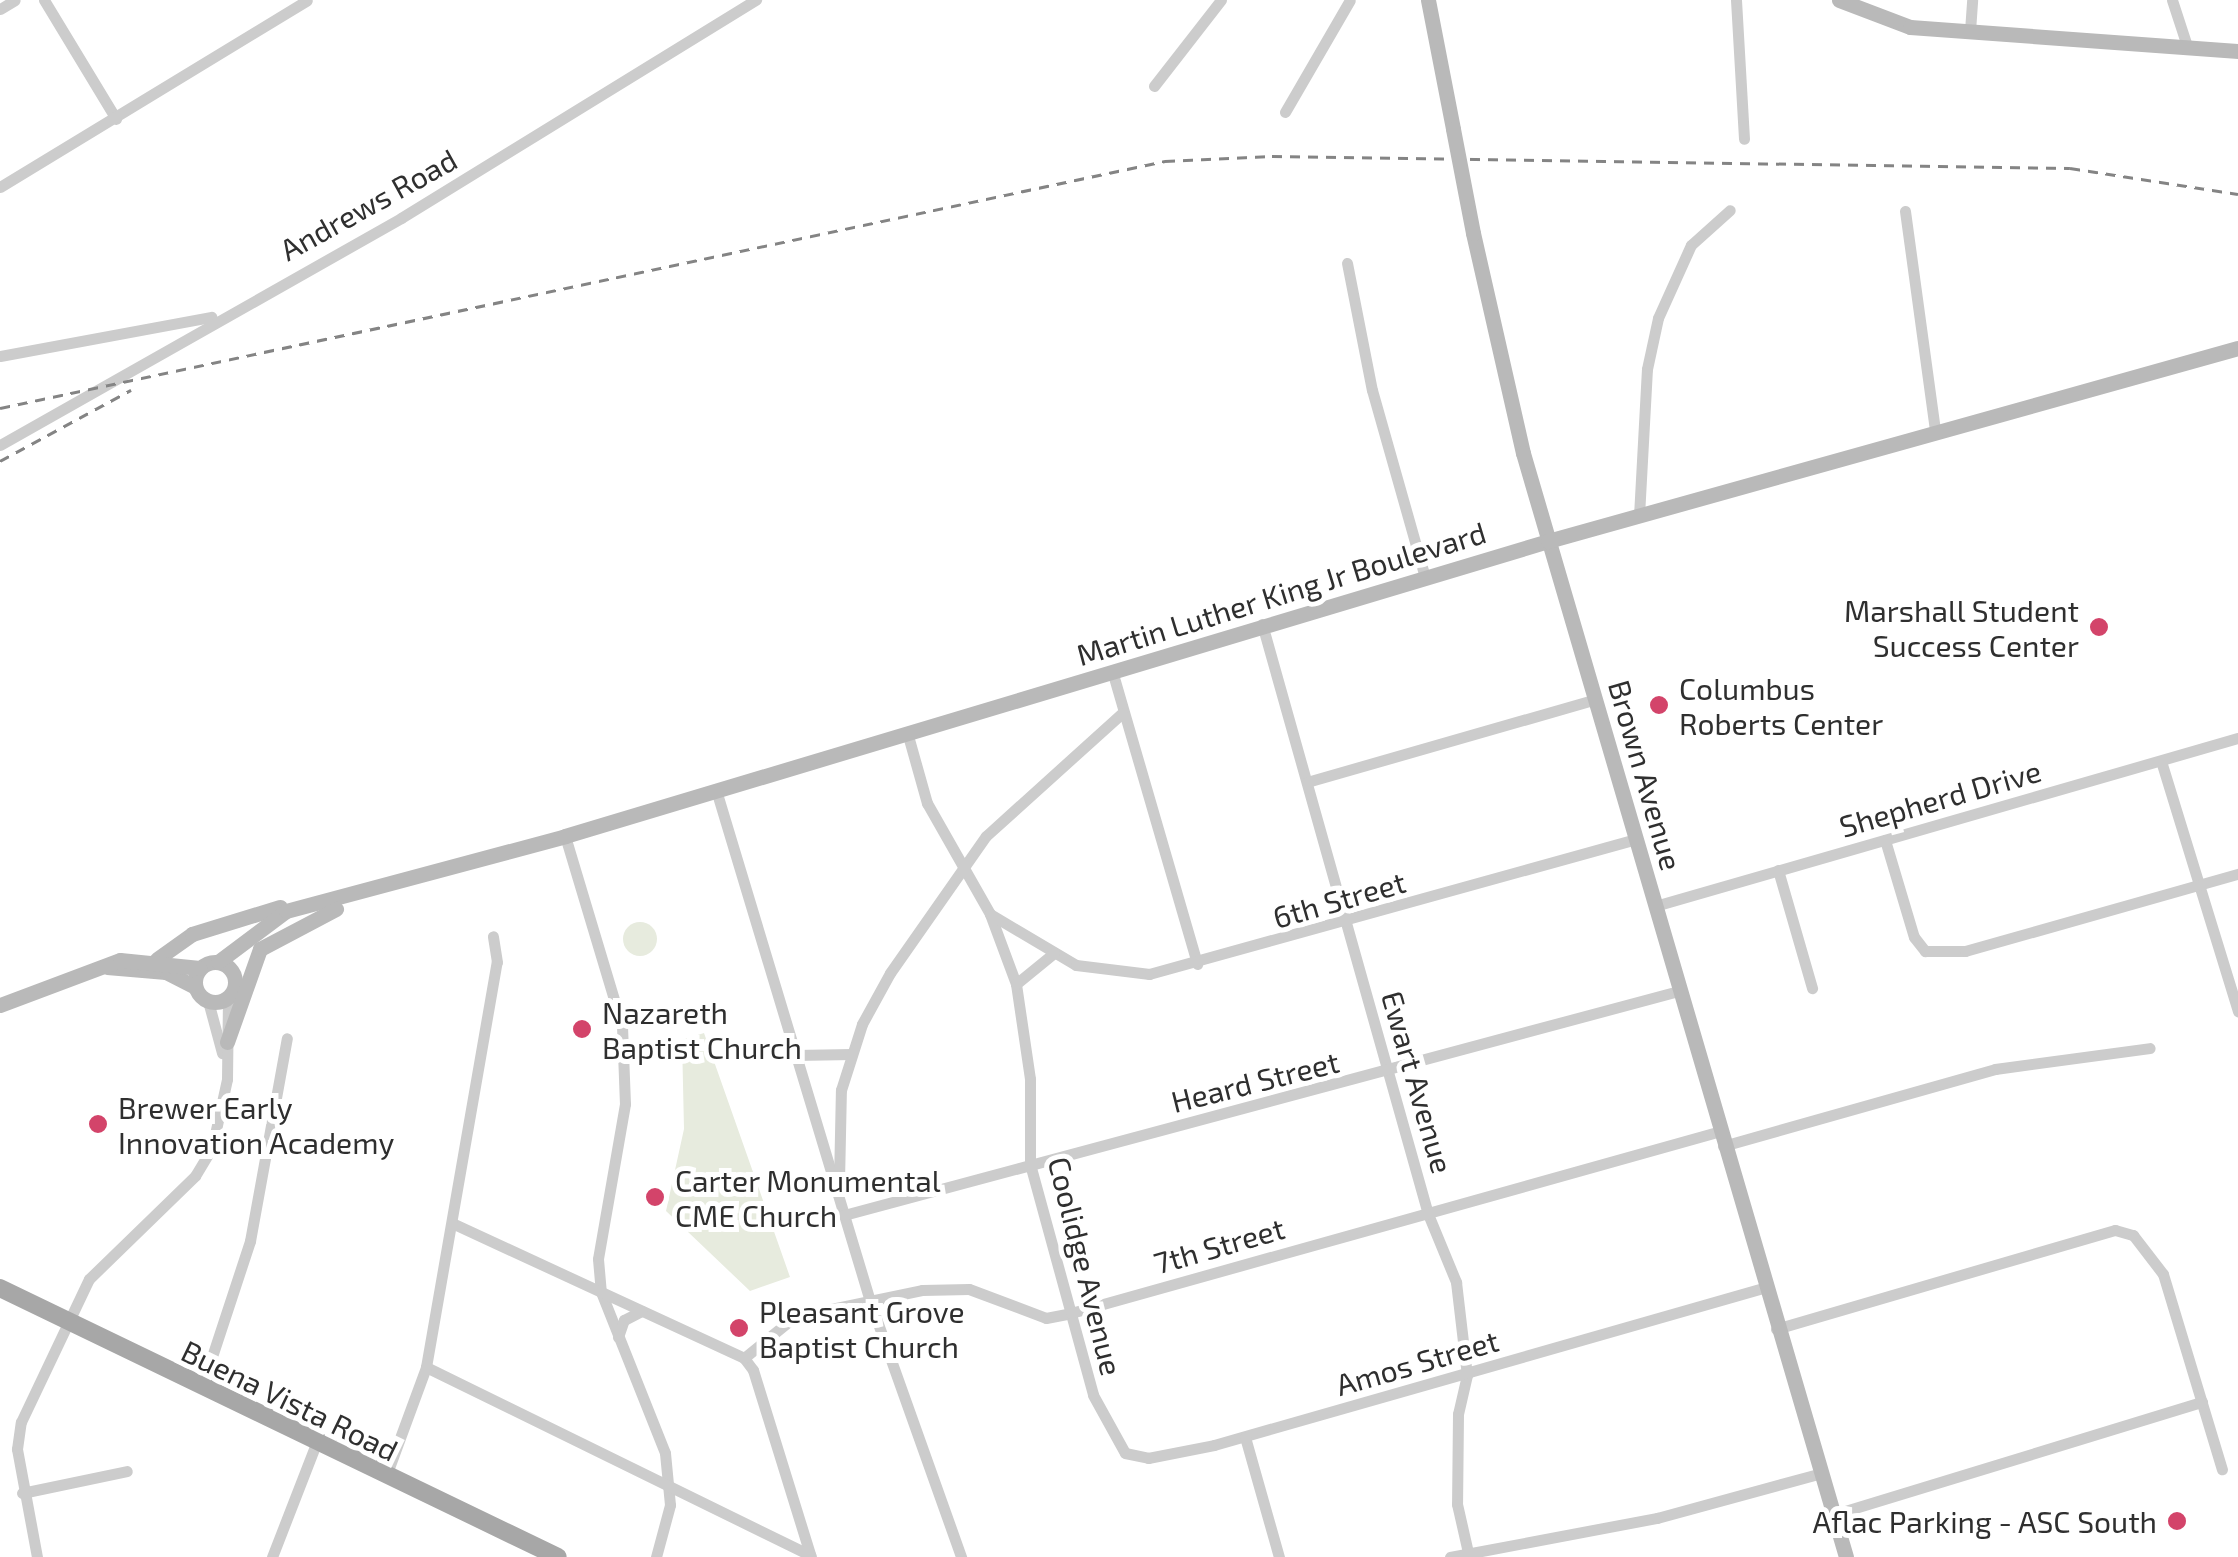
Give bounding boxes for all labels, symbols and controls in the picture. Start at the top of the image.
street label: Andrews Road [273,141,463,267]
street label: Martin Luther King Jr Boulevard [1071,513,1491,673]
place label: Marshall Student Success Center [1843,592,2079,662]
marker: Marshall Student Success Center [2088,616,2110,638]
place label: Columbus Roberts Center [1679,670,1883,740]
street label: Brown Avenue [1602,676,1690,874]
marker: Columbus Roberts Center [1648,694,1670,716]
street label: Shepherd Drive [1835,752,2045,844]
street label: 6th Street [1269,863,1409,935]
street label: Ewart Avenue [1375,986,1461,1178]
place label: Nazareth Baptist Church [602,994,802,1064]
marker: Nazareth Baptist Church [571,1018,593,1040]
street label: Heard Street [1167,1043,1343,1119]
place label: Brewer Early Innovation Academy [118,1089,395,1160]
marker: Brewer Early Innovation Academy [87,1113,109,1135]
street label: Coolidge Avenue [1041,1153,1131,1379]
place label: Carter Monumental CME Church [675,1162,941,1232]
marker: Carter Monumental CME Church [644,1186,666,1208]
street label: 7th Street [1149,1209,1289,1281]
place label: Pleasant Grove Baptist Church [759,1293,965,1364]
marker: Pleasant Grove Baptist Church [728,1317,750,1339]
street label: Amos Street [1332,1322,1502,1402]
street label: Buena Vista Road [176,1332,404,1468]
place label: Aflac Parking - ASC South [1812,1503,2157,1539]
marker: Aflac Parking - ASC South [2166,1510,2188,1532]

